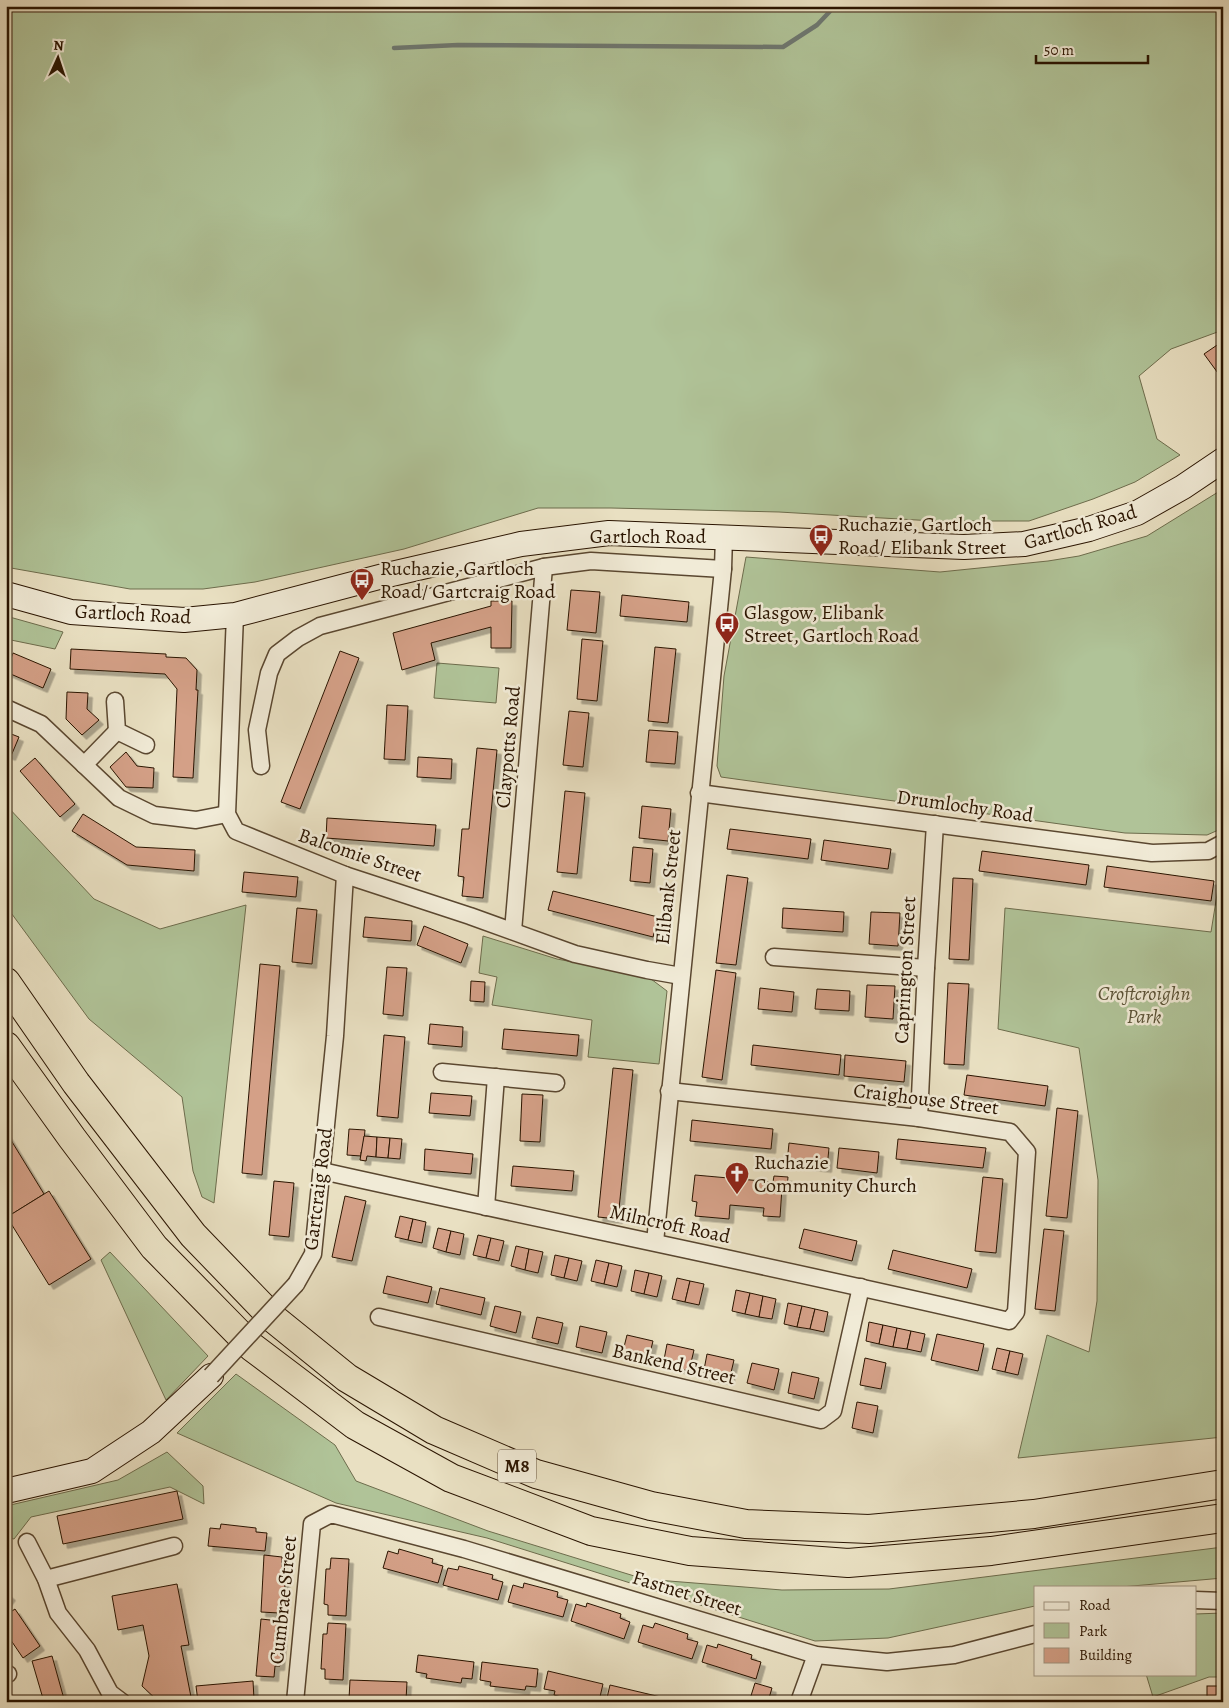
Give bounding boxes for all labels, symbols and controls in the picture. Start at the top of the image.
north arrow [32,32,82,82]
scale bar [1036,32,1149,64]
text: N [53,36,64,55]
text: 50 m [1044,40,1074,60]
street label: Gartloch Road [1020,498,1140,556]
place label: Ruchazie, Gartloch Road/ Elibank Street [838,511,1006,561]
street label: Gartloch Road [590,523,706,550]
bus stop icon: Ruchazie, Gartloch Road/ Elibank Street [808,523,834,557]
place label: Ruchazie, Gartloch Road/ Gartcraig Road [380,555,556,605]
bus stop icon: Ruchazie, Gartloch Road/ Gartcraig Road [349,567,375,601]
street label: Gartloch Road [74,597,192,631]
place label: Glasgow, Elibank Street, Gartloch Road [744,599,919,649]
bus stop icon: Glasgow, Elibank Street, Gartloch Road [714,611,740,645]
street label: Claypotts Road [489,684,527,809]
street label: Drumlochy Road [895,783,1035,829]
street label: Balcomie Street [295,821,426,889]
street label: Elibank Street [649,828,688,946]
street label: Caprington Street [888,895,922,1044]
park label: Croftcroighn Park [1098,980,1190,1030]
street label: Craighouse Street [852,1077,1001,1121]
street label: Gartcraig Road [297,1126,339,1252]
place label: Ruchazie Community Church [754,1149,917,1199]
church icon: Ruchazie Community Church [724,1161,750,1195]
street label: Milncroft Road [607,1198,733,1250]
street label: Bankend Street [610,1337,739,1391]
road number: M8 [498,1450,536,1482]
street label: Cumbrae Street [263,1534,303,1666]
street label: Fastnet Street [629,1564,745,1623]
legend [1034,1586,1196,1676]
text: Road [1079,1595,1111,1615]
text: Park [1079,1621,1108,1641]
text: Building [1079,1645,1132,1665]

